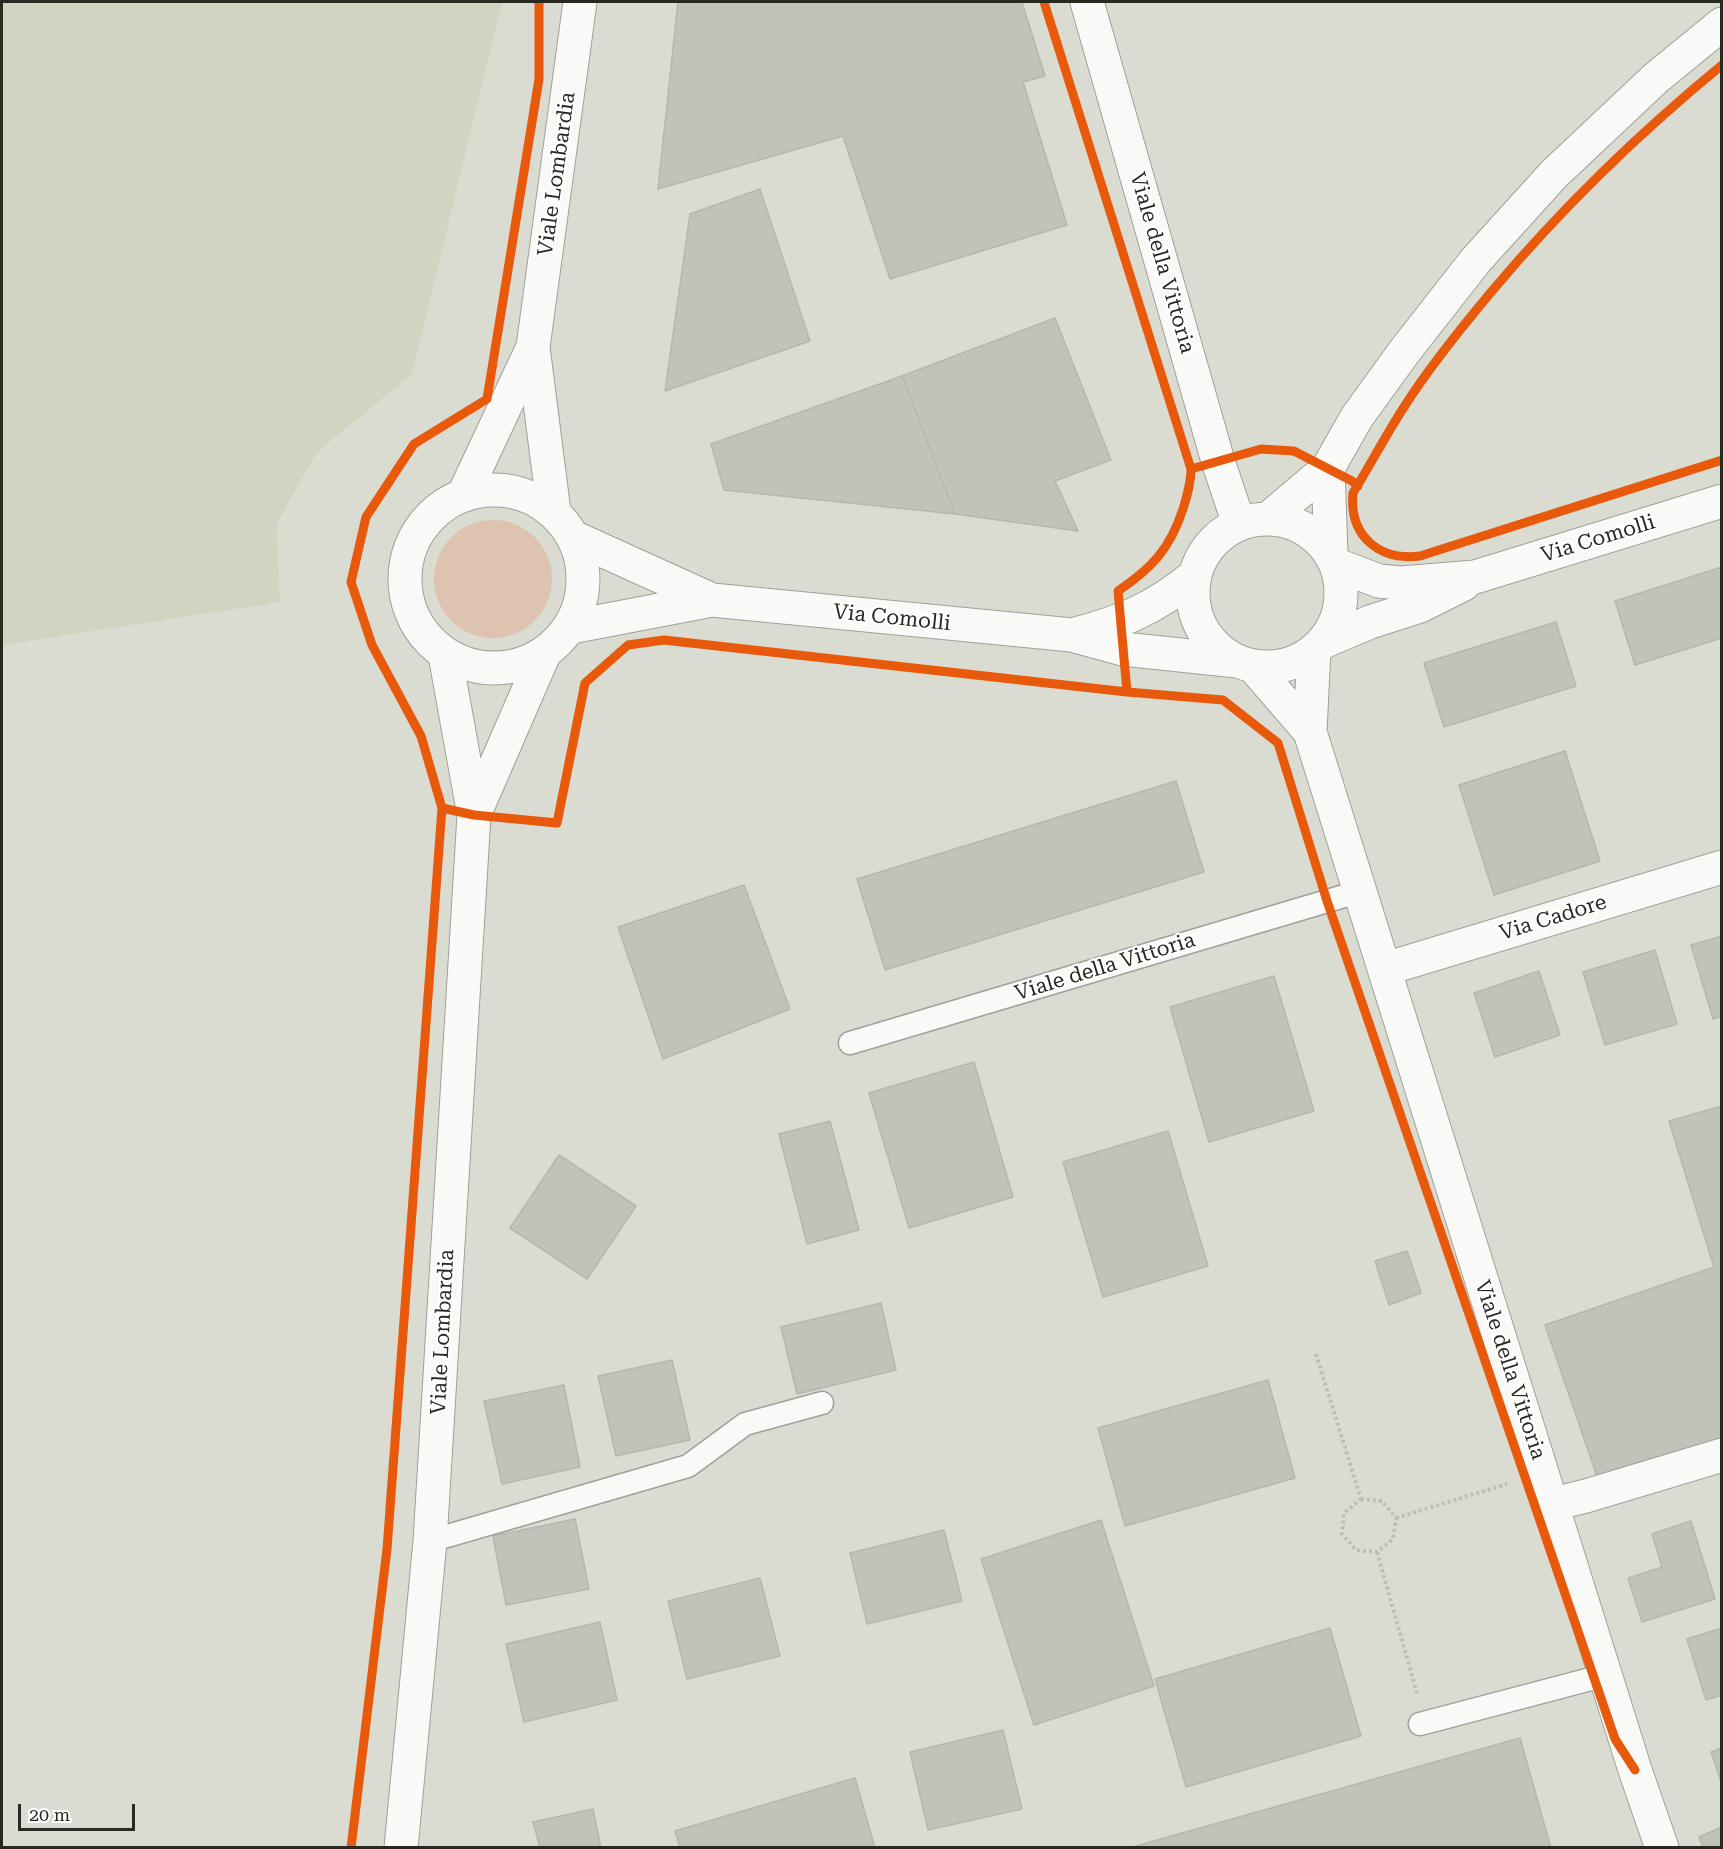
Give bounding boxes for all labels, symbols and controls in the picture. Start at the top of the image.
street label: Viale Lombardia [533,90,581,258]
street label: Viale della Vittoria [1124,170,1200,356]
street label: Via Comolli [1538,510,1658,568]
street label: Via Comolli [832,599,952,637]
street label: Via Cadore [1496,890,1610,946]
street label: Viale della Vittoria [1012,928,1198,1006]
street label: Viale Lombardia [426,1249,460,1415]
street label: Viale della Vittoria [1469,1277,1551,1463]
scale bar [21,1792,138,1830]
text: 20 m [29,1804,70,1825]

